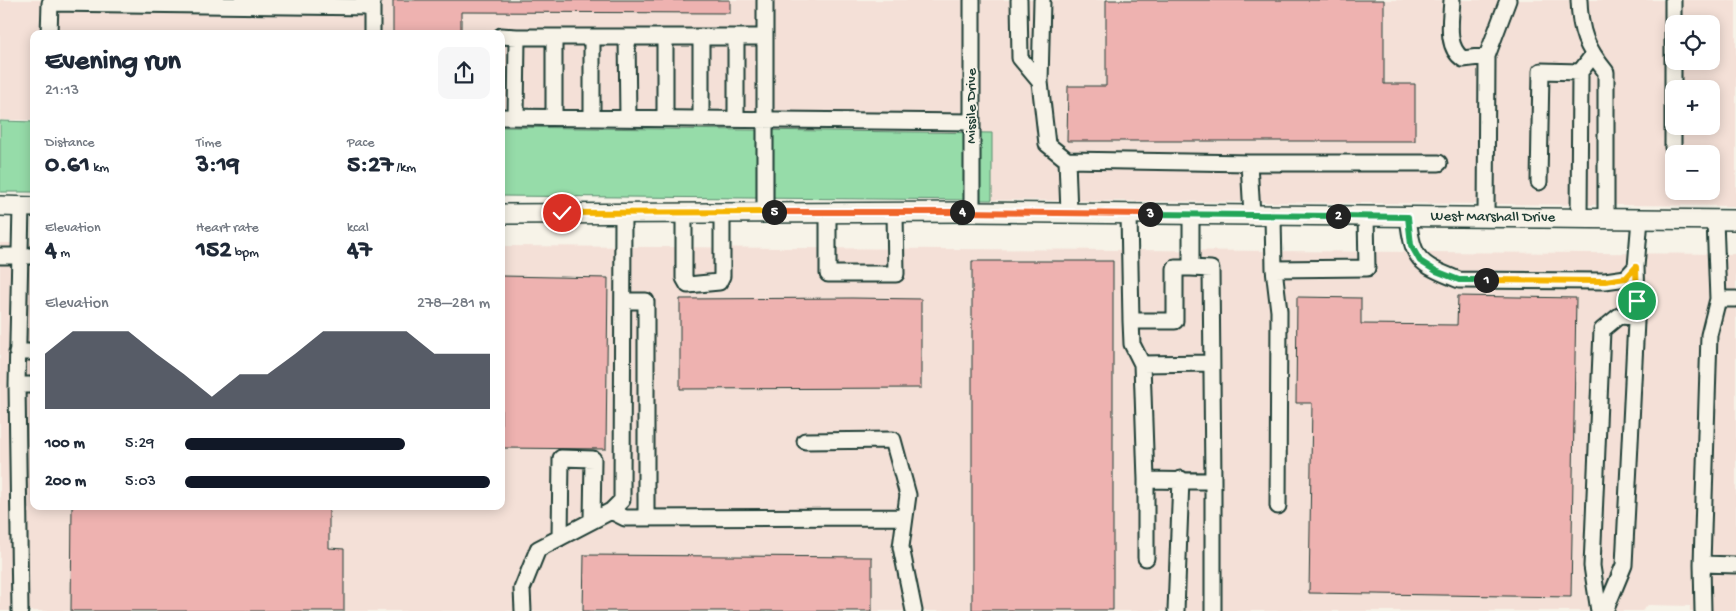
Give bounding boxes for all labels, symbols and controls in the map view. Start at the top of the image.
map controls [1665,15,1720,200]
button: locate [1665,15,1720,70]
text: Evening run [45,46,181,79]
button: share [438,47,490,99]
street label: Missile Drive [963,68,981,144]
button: + [1665,80,1720,135]
text: 21:13 [45,82,79,101]
text: Distance [45,135,94,152]
text: Time [196,135,222,152]
text: Pace [347,135,374,152]
button: − [1665,145,1720,200]
text: 0.61 [45,152,90,181]
text: 3:19 [196,152,239,181]
text: 5:27 [347,152,393,181]
text: km [90,160,109,177]
text: /km [393,160,416,177]
pin [541,192,583,234]
icon: check [548,199,576,227]
pin: 5 [762,200,786,224]
pin: 4 [950,200,974,224]
pin: 3 [1138,202,1162,226]
text: 5 [771,204,778,221]
text: 4 [959,204,966,221]
pin: 2 [1326,204,1350,228]
text: 3 [1147,206,1154,223]
text: 2 [1335,208,1342,225]
street label: West Marshall Drive [1431,208,1556,227]
text: Elevation [45,220,101,237]
text: Heart rate [196,220,259,237]
text: kcal [347,220,369,237]
text: 4 [45,237,57,266]
text: 152 [196,237,232,266]
text: 47 [347,237,372,266]
text: m [57,245,70,262]
text: bpm [232,245,259,262]
pin: 1 [1474,268,1498,292]
text: 1 [1484,272,1489,289]
pin [1616,280,1658,322]
icon: arrive [1623,287,1651,315]
text: Elevation [45,295,109,314]
text: 278–281 m [417,295,490,314]
text: 100 m [45,435,85,454]
text: 5:29 [125,435,154,454]
text: 200 m [45,473,86,492]
text: 5:03 [125,473,156,492]

